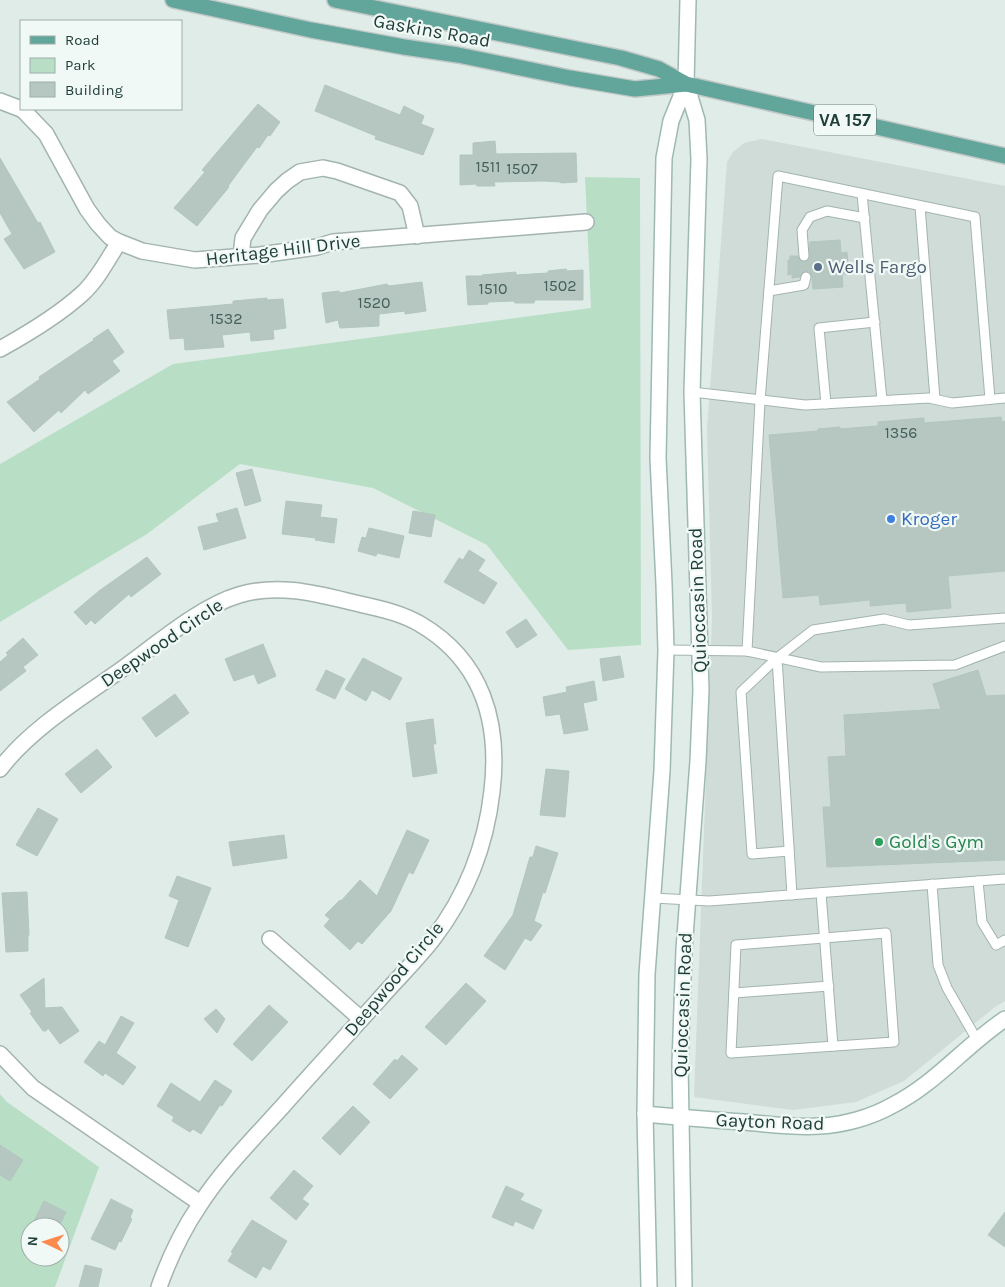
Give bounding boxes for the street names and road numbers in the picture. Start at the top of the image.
street label: Gaskins Road [372,10,492,52]
road number: VA 157 [814,104,876,136]
street label: Heritage Hill Drive [204,230,362,270]
street label: Quioccasin Road [684,527,712,673]
street label: Deepwood Circle [97,594,227,692]
street label: Deepwood Circle [340,917,448,1041]
street label: Quioccasin Road [669,932,697,1078]
street label: Gayton Road [715,1109,825,1135]

